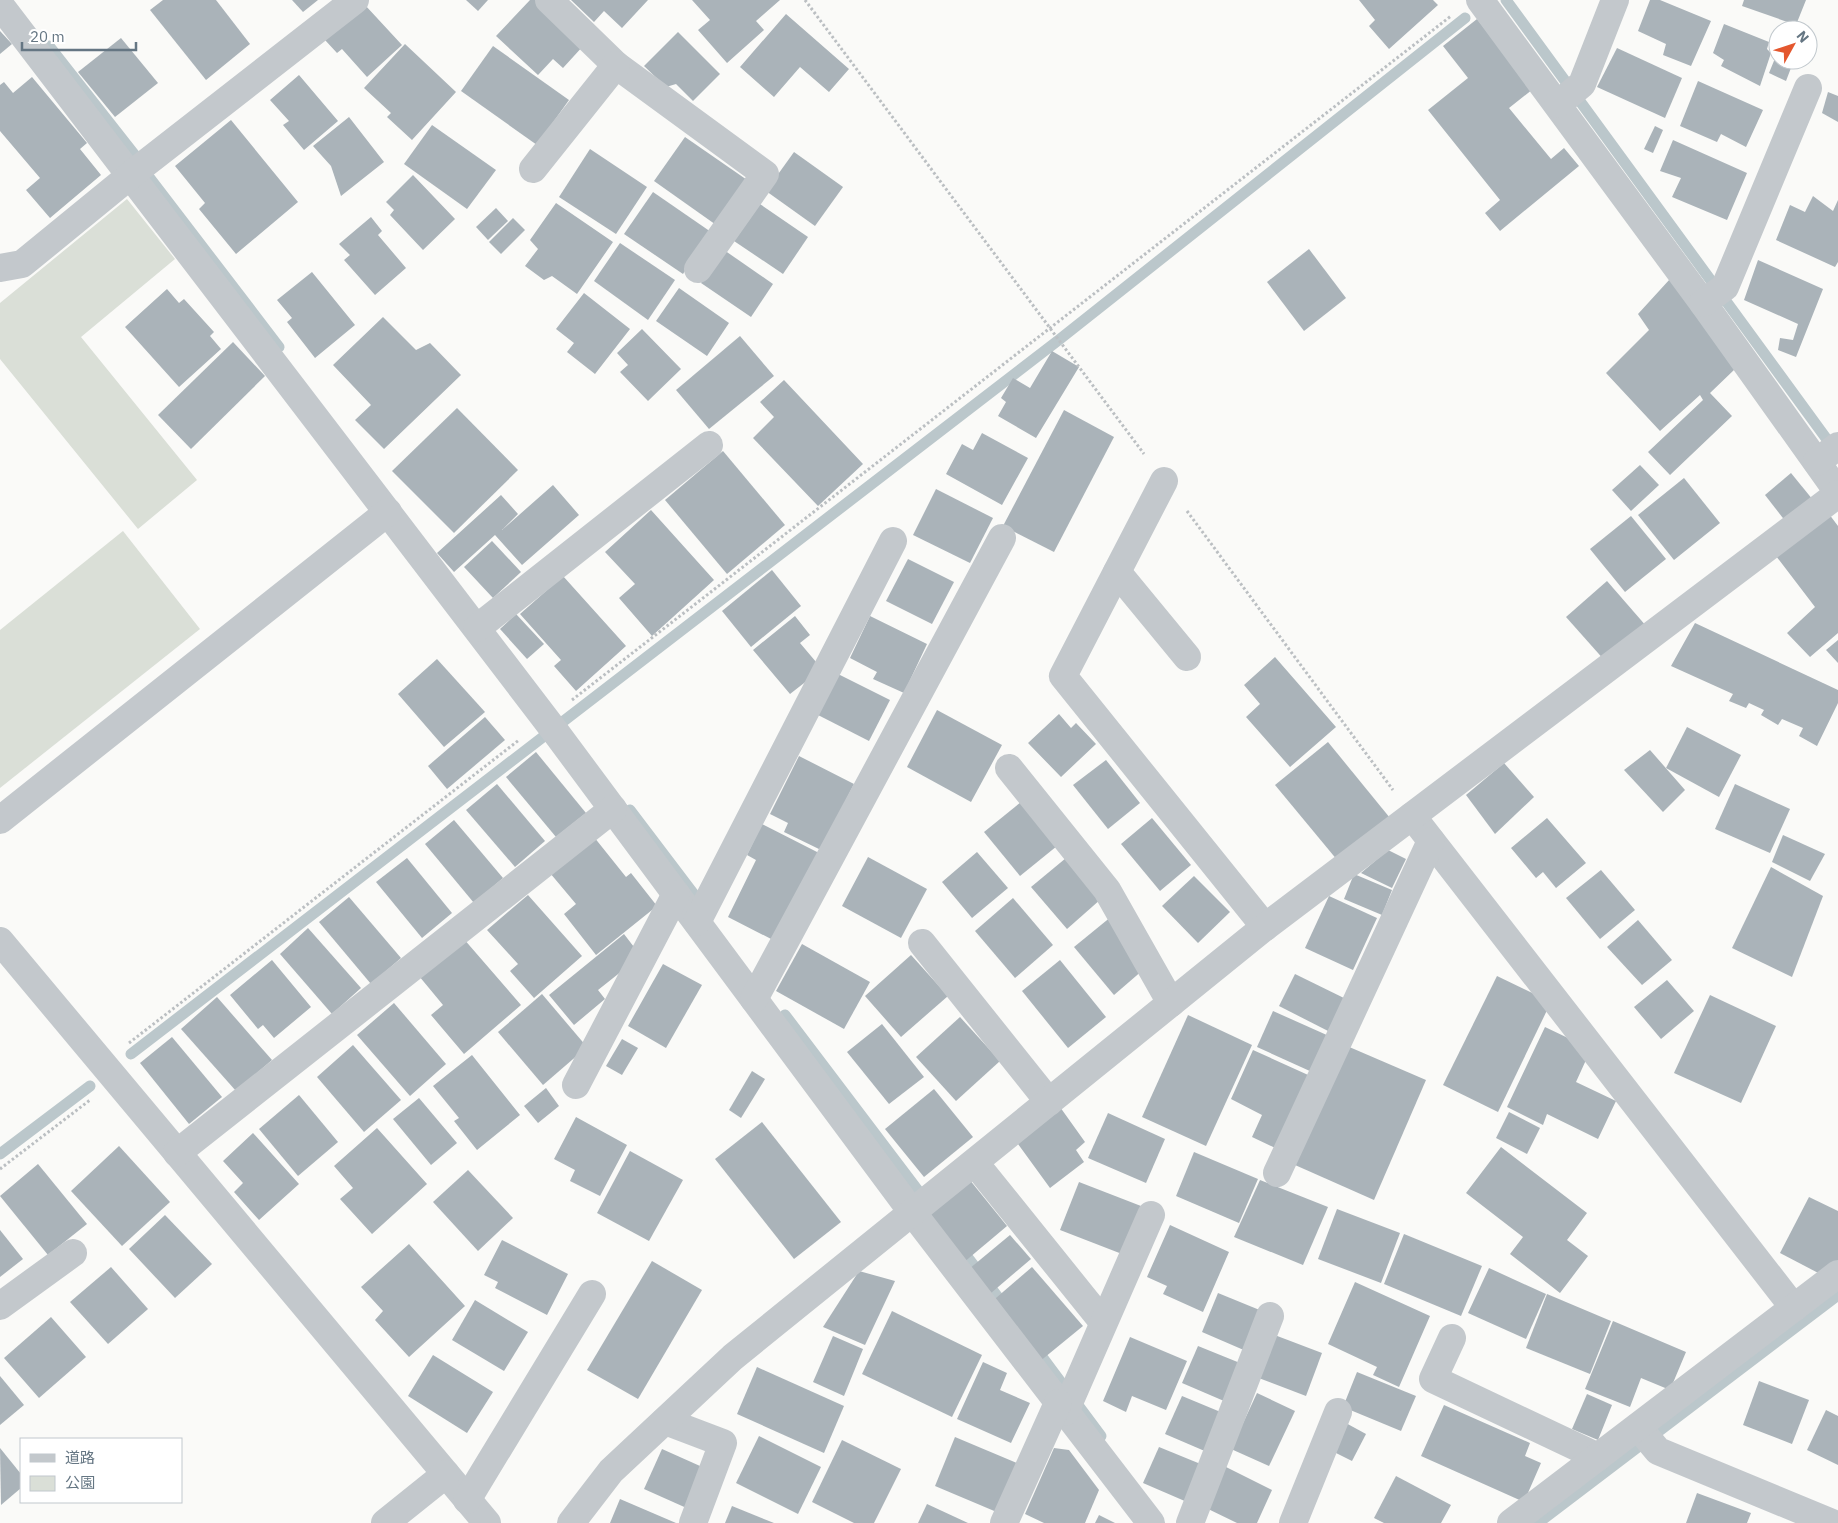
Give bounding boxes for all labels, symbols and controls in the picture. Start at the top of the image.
scale bar [22,20,136,52]
north arrow [1768,20,1818,70]
text: 20 m [30,27,65,46]
text: N [1793,27,1813,46]
legend [20,1438,182,1503]
text: 道路 [65,1448,95,1467]
text: 公園 [65,1473,95,1492]

